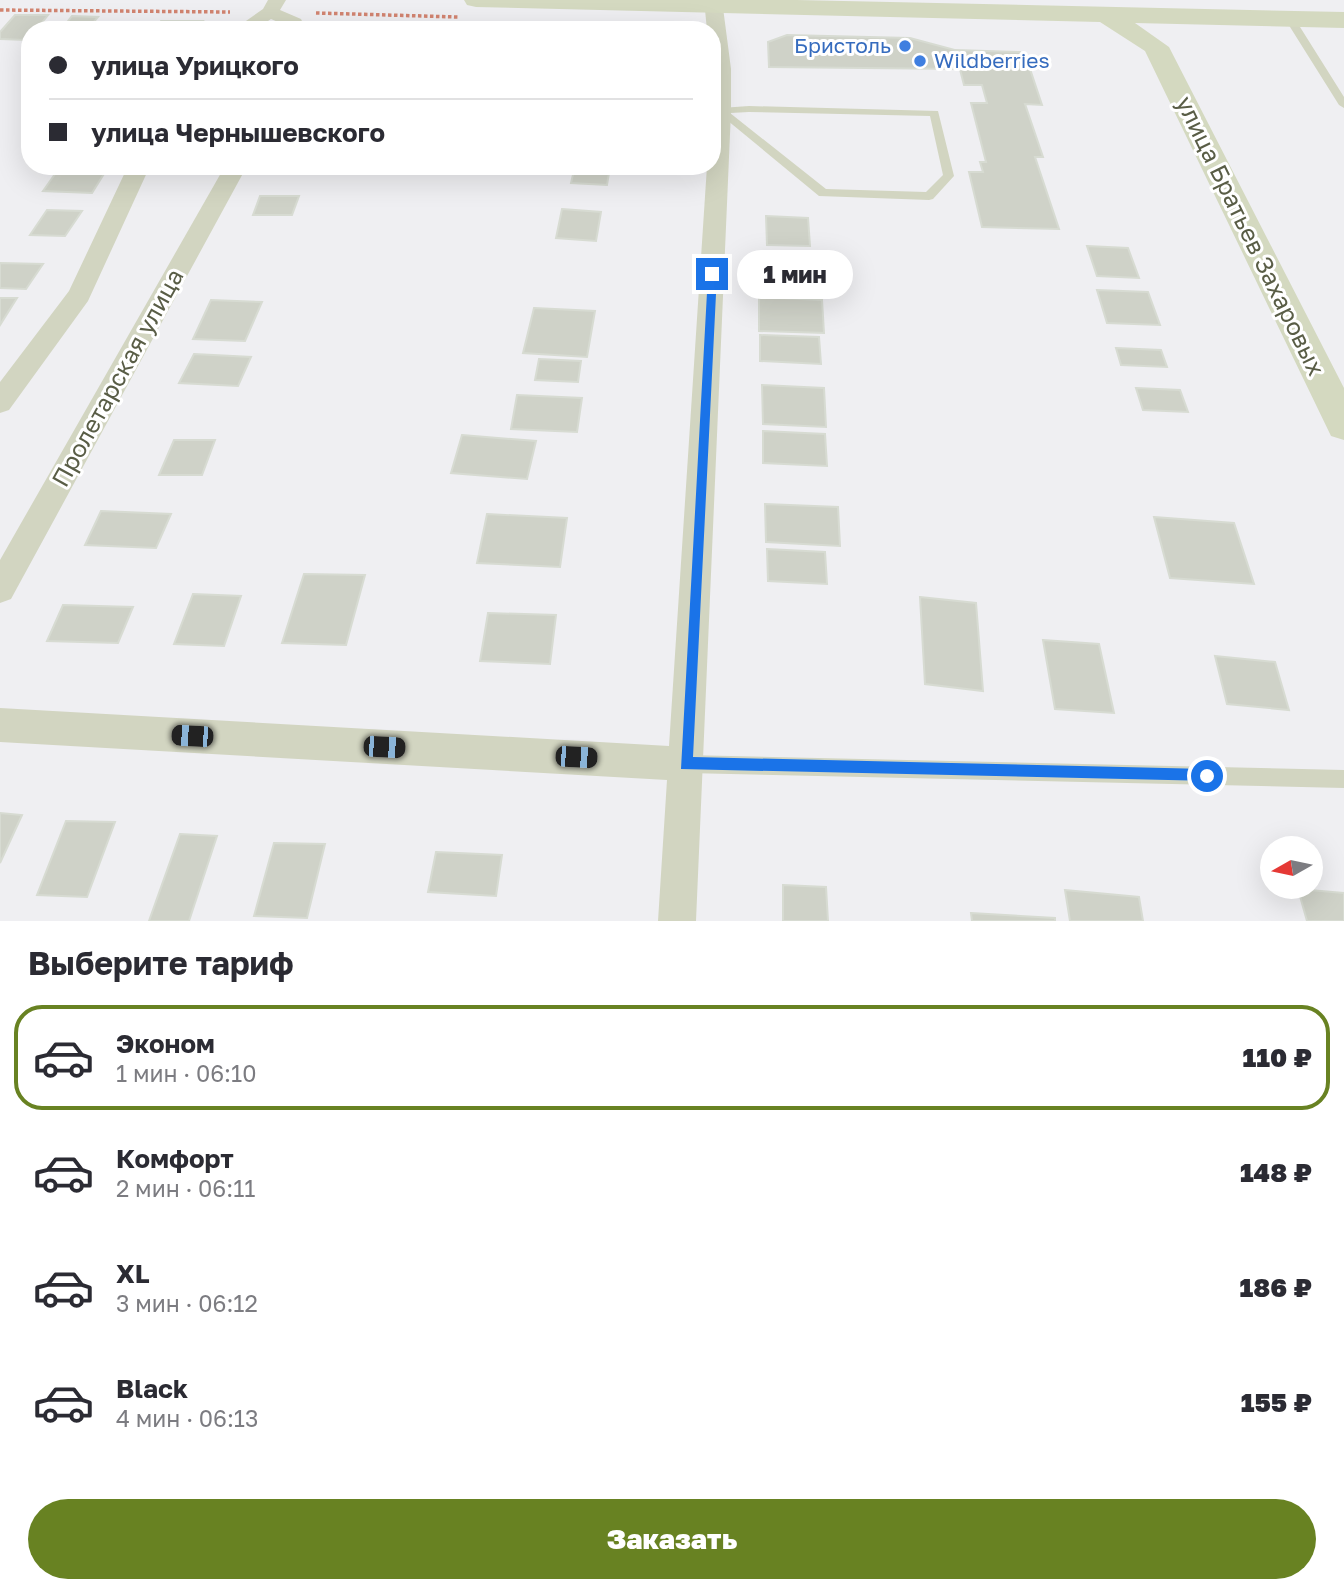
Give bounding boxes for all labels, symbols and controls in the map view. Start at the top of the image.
place label: Бристоль [794,32,891,58]
marker: Бристоль [897,38,913,54]
place label: Wildberries [934,47,1050,73]
text: улица Урицкого [91,50,299,81]
marker: Wildberries [912,53,928,69]
street label: улица Братьев Захаровых [1171,91,1332,380]
text: улица Чернышевского [91,117,385,148]
callout: 1 мин [736,250,852,298]
route end [696,258,728,290]
text: 1 мин [763,260,827,288]
street label: Пролетарская улица [45,263,189,491]
car [171,724,214,748]
car [363,735,406,759]
car [555,745,598,769]
route start [1191,760,1223,792]
north arrow [1260,836,1323,900]
map controls [1260,836,1323,899]
text: Выберите тариф [28,944,294,982]
icon: car [32,1026,95,1089]
text: Эконом [116,1028,215,1059]
text: 110 ₽ [1243,1042,1312,1073]
text: 1 мин · 06:10 [116,1059,256,1087]
icon: car [32,1141,95,1204]
text: Комфорт [116,1143,234,1174]
text: 148 ₽ [1240,1157,1312,1188]
text: 2 мин · 06:11 [116,1174,256,1202]
icon: car [32,1256,95,1319]
text: XL [116,1258,150,1289]
text: 186 ₽ [1240,1272,1312,1303]
text: 3 мин · 06:12 [116,1289,258,1317]
icon: car [32,1371,95,1434]
text: Black [116,1373,188,1404]
text: 155 ₽ [1241,1387,1312,1418]
text: 4 мин · 06:13 [116,1404,259,1432]
button: Заказать [28,1499,1316,1579]

